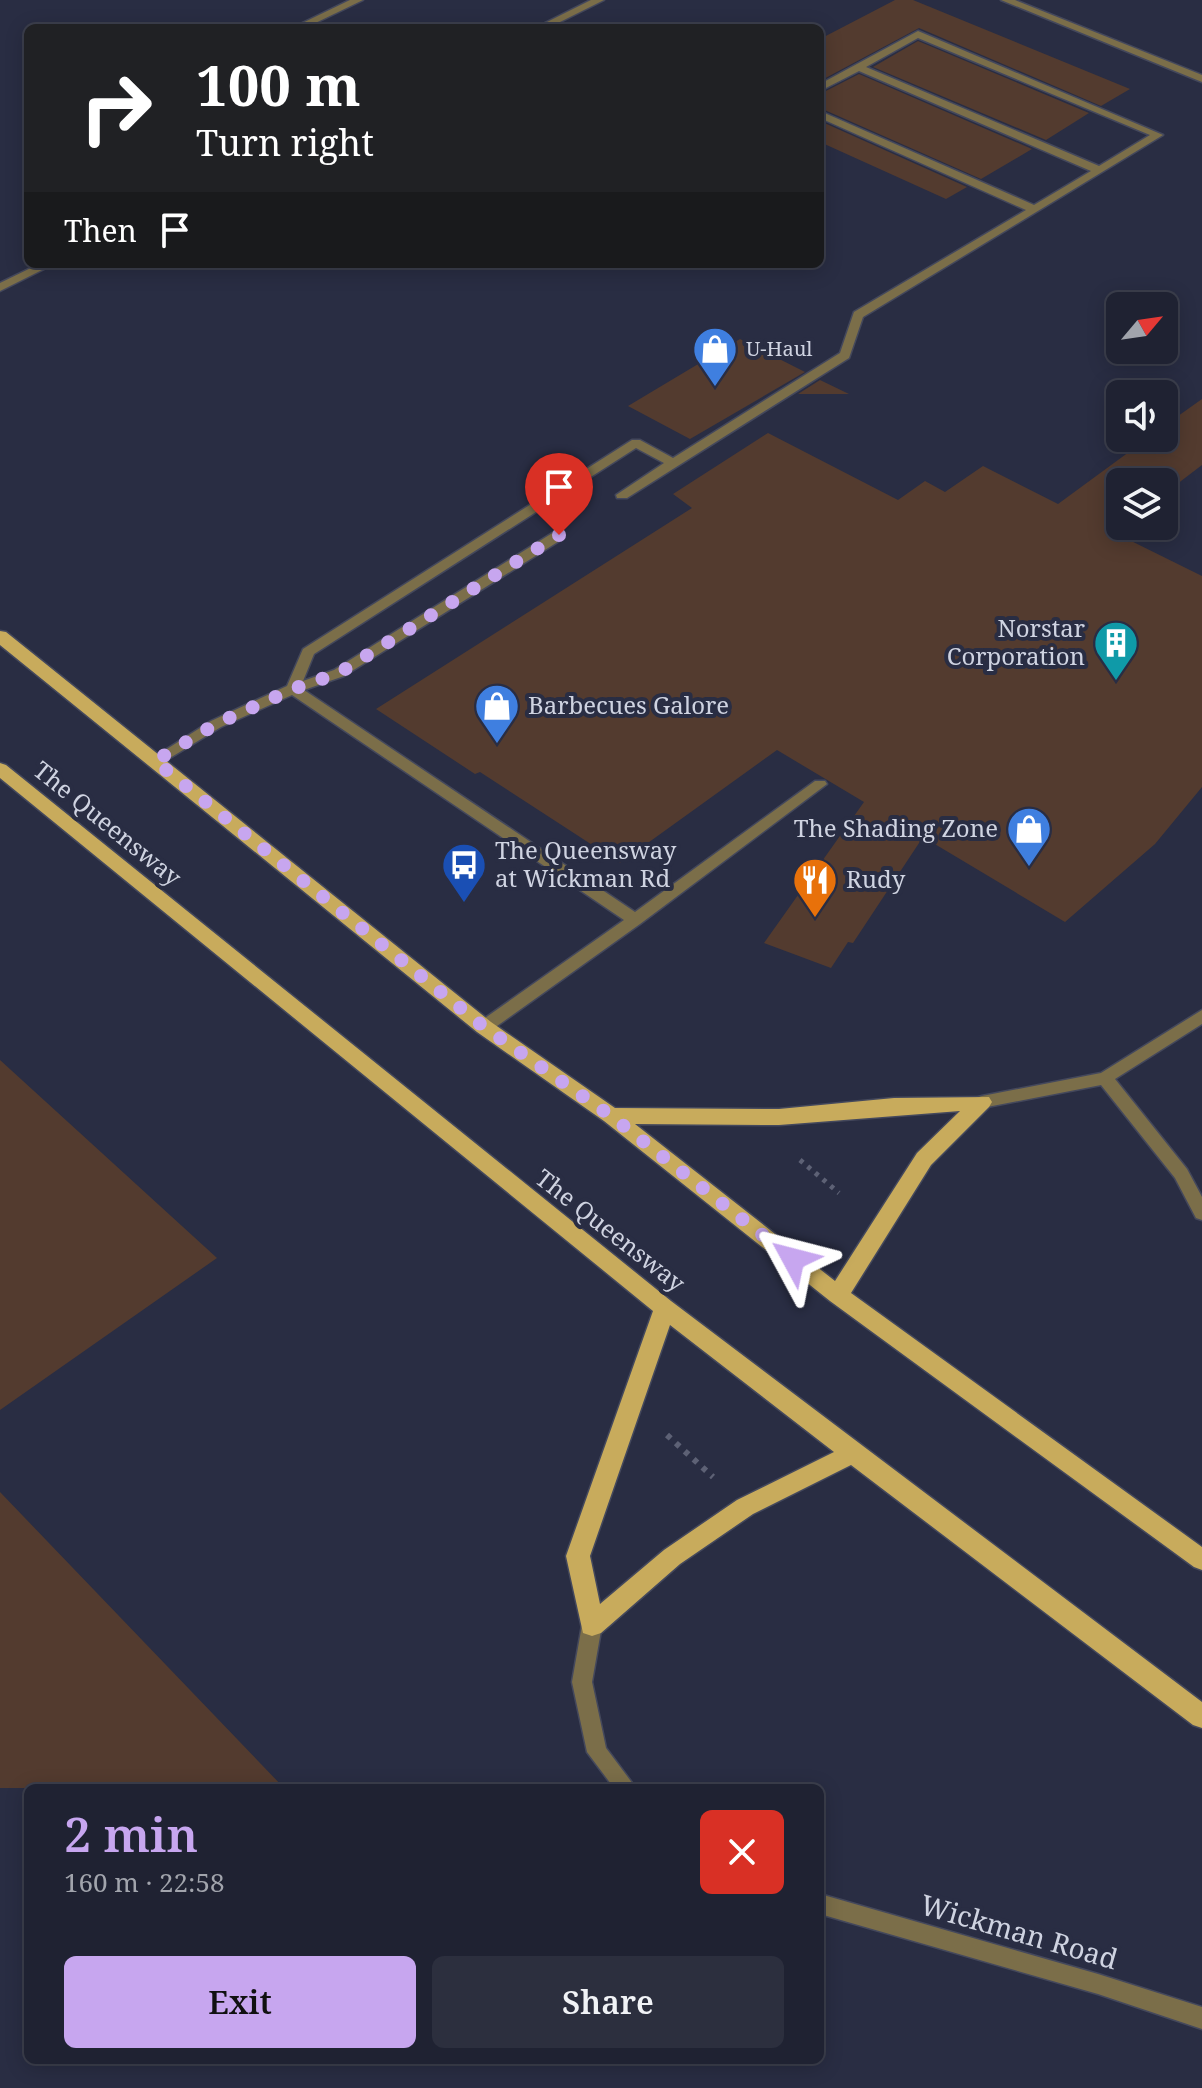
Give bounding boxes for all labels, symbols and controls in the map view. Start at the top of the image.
text: 100 m [196,46,361,122]
icon: right [64,56,168,160]
text: Turn right [196,118,374,167]
icon: arrive [153,208,197,252]
text: Then [64,210,137,251]
north arrow [1106,292,1178,364]
map controls [1106,292,1178,540]
shop icon: U-Haul [691,325,739,388]
place label: U-Haul [746,335,813,362]
button: sound [1106,380,1178,452]
pin [525,453,593,535]
icon: arrive [537,465,581,509]
button: layers [1106,468,1178,540]
place label: Norstar Corporation [947,611,1085,672]
building icon: Norstar Corporation [1092,619,1140,682]
shop icon: Barbecues Galore [473,682,521,745]
place label: Barbecues Galore [528,688,729,721]
street label: The Queensway [27,753,189,893]
shop icon: The Shading Zone [1005,805,1053,868]
place label: The Shading Zone [794,811,998,844]
place label: The Queensway at Wickman Rd [495,833,677,894]
bus stop icon: The Queensway at Wickman Rd [440,841,488,904]
restaurant icon: Rudy [791,856,839,919]
place label: Rudy [846,862,906,895]
street label: The Queensway [529,1161,693,1299]
position arrow [751,1217,835,1301]
text: 2 min [64,1801,198,1866]
button: close [700,1810,784,1894]
text: 160 m · 22:58 [64,1864,225,1900]
street label: Wickman Road [916,1885,1122,1977]
button: Exit [64,1956,416,2048]
button: Share [432,1956,784,2048]

